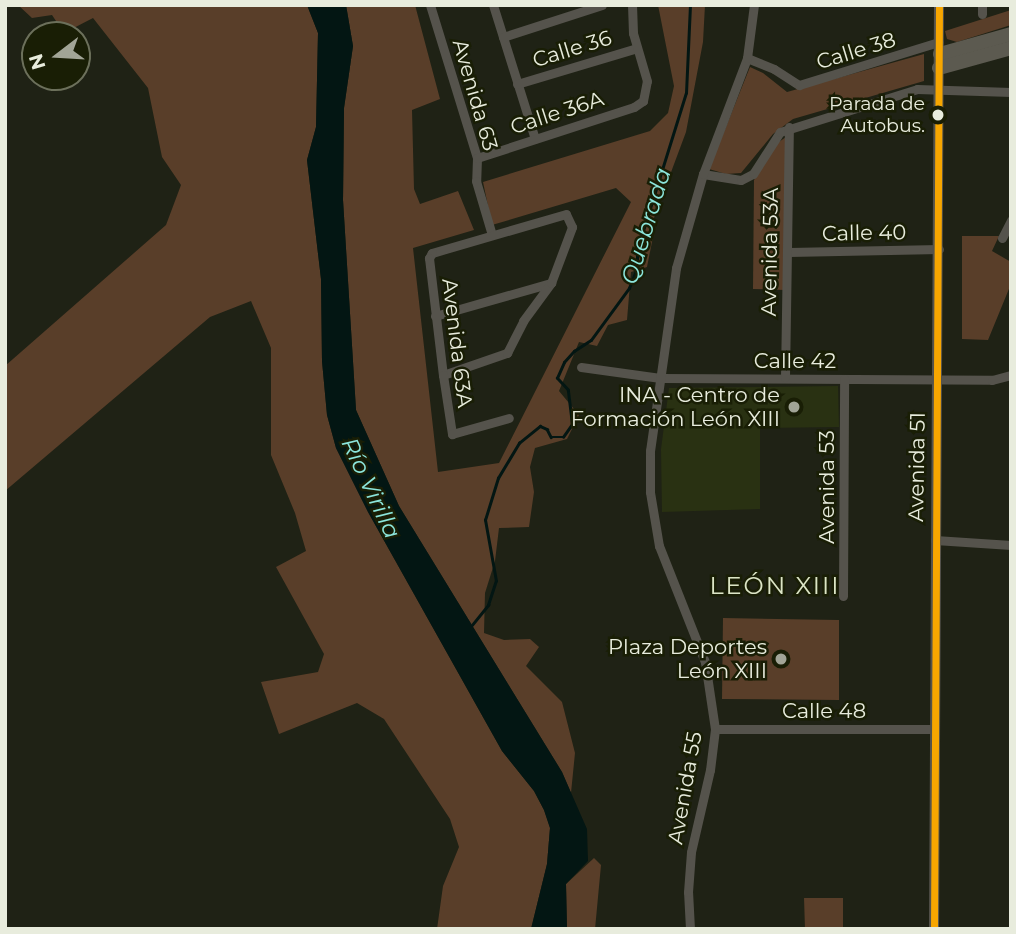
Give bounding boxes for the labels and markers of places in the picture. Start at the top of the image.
place label: Parada de Autobus. [829,93,925,137]
marker: Parada de Autobus. [931,108,945,122]
place label: INA - Centro de Formación León XIII [571,382,780,432]
marker: INA - Centro de Formación León XIII [786,399,802,415]
place label: Plaza Deportes León XIII [608,634,767,684]
marker: Plaza Deportes León XIII [773,651,789,667]

